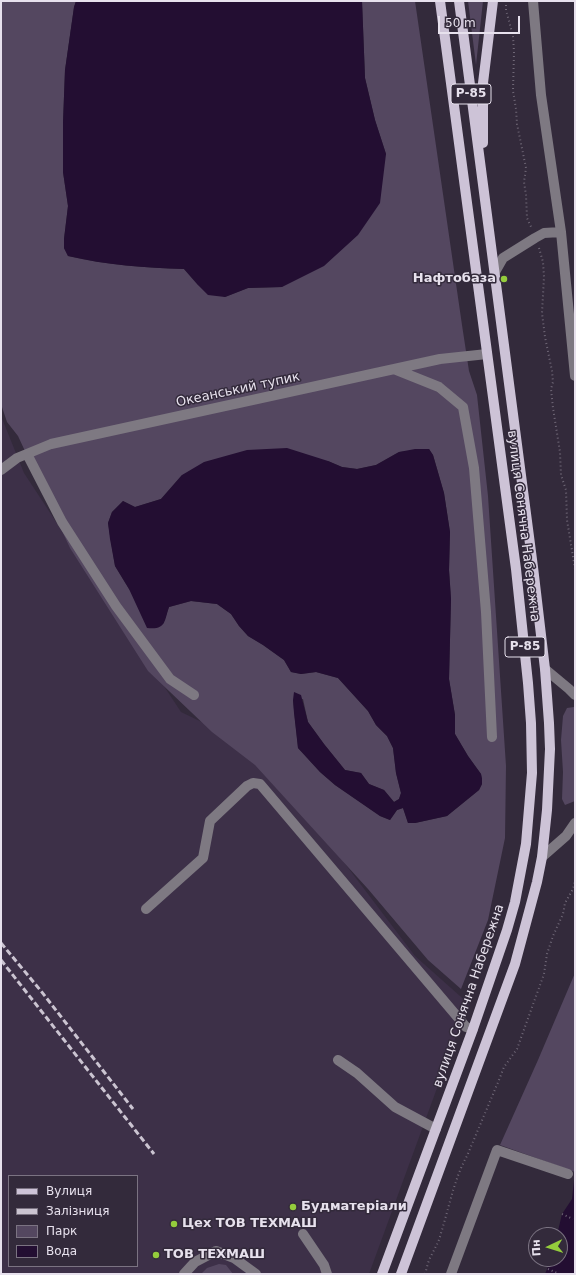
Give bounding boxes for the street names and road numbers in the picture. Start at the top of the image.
road number: Р-85 [451,84,491,104]
street label: Океанський тупик [175,369,301,411]
street label: вулиця Сонячна Набережна [504,429,542,623]
road number: Р-85 [505,637,545,657]
street label: вулиця Сонячна Набережна [430,902,508,1090]

